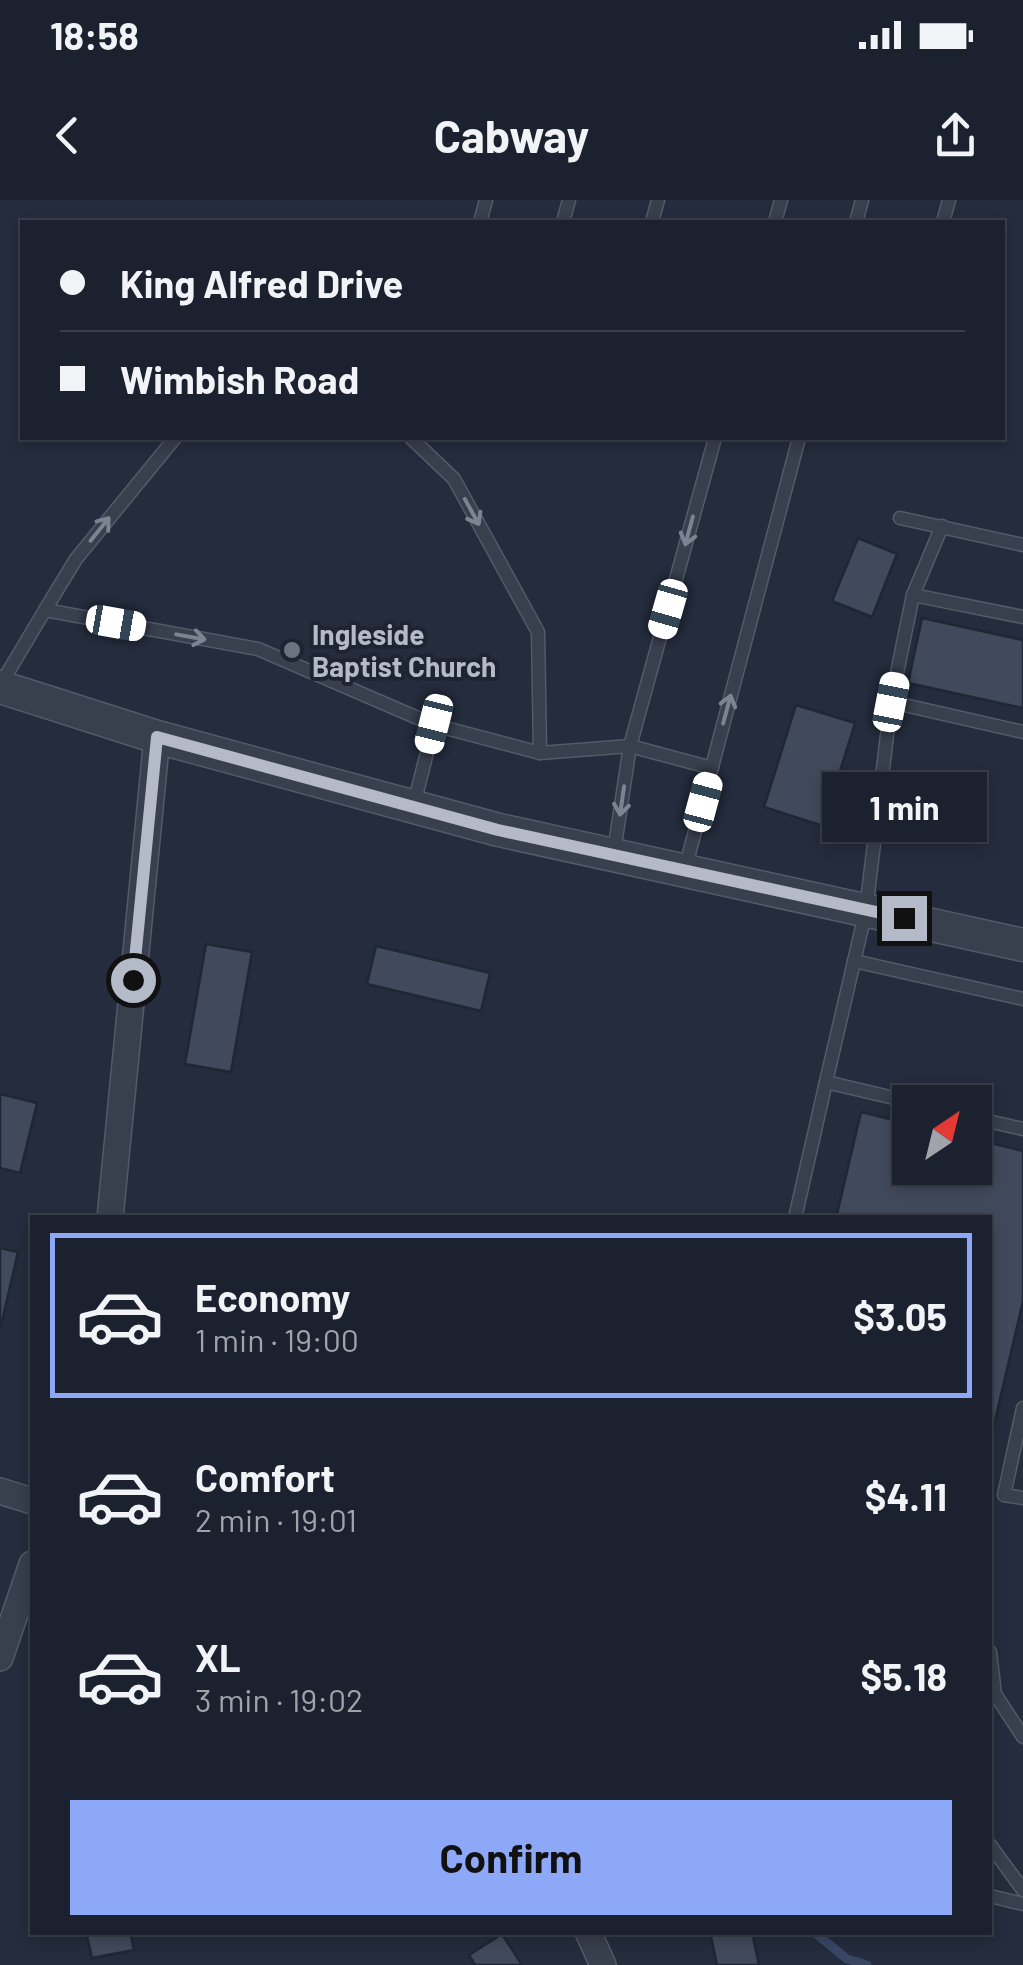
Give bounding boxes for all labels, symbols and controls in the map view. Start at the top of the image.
text: 18:58 [50,12,139,58]
icon: back [40,108,95,163]
text: Cabway [434,108,589,162]
icon: share [928,108,983,163]
text: King Alfred Drive [120,260,403,306]
text: Wimbish Road [120,356,359,402]
one-way arrow [463,497,483,526]
one-way arrow [679,515,698,547]
one-way arrow [89,517,111,543]
car [645,576,691,642]
car [84,603,148,643]
place label: Ingleside Baptist Church [312,617,496,683]
one-way arrow [174,628,206,647]
marker: Ingleside Baptist Church [281,639,303,661]
car [871,670,911,734]
car [412,691,456,757]
one-way arrow [719,694,738,725]
car [681,769,725,835]
callout: 1 min [822,773,986,843]
one-way arrow [612,784,630,816]
text: 1 min [869,788,940,826]
route end [882,896,927,941]
route start [111,958,156,1003]
north arrow [892,1085,992,1185]
map controls [892,1085,992,1185]
icon: car [75,1271,165,1361]
text: Economy [195,1274,350,1320]
text: $3.05 [853,1293,947,1339]
text: 1 min · 19:00 [195,1320,359,1358]
icon: car [75,1451,165,1541]
text: Comfort [195,1454,335,1500]
text: $4.11 [865,1473,947,1519]
text: 2 min · 19:01 [195,1500,357,1538]
icon: car [75,1631,165,1721]
text: XL [195,1634,241,1680]
text: $5.18 [861,1653,947,1699]
text: 3 min · 19:02 [195,1680,363,1718]
button: Confirm [70,1800,952,1915]

